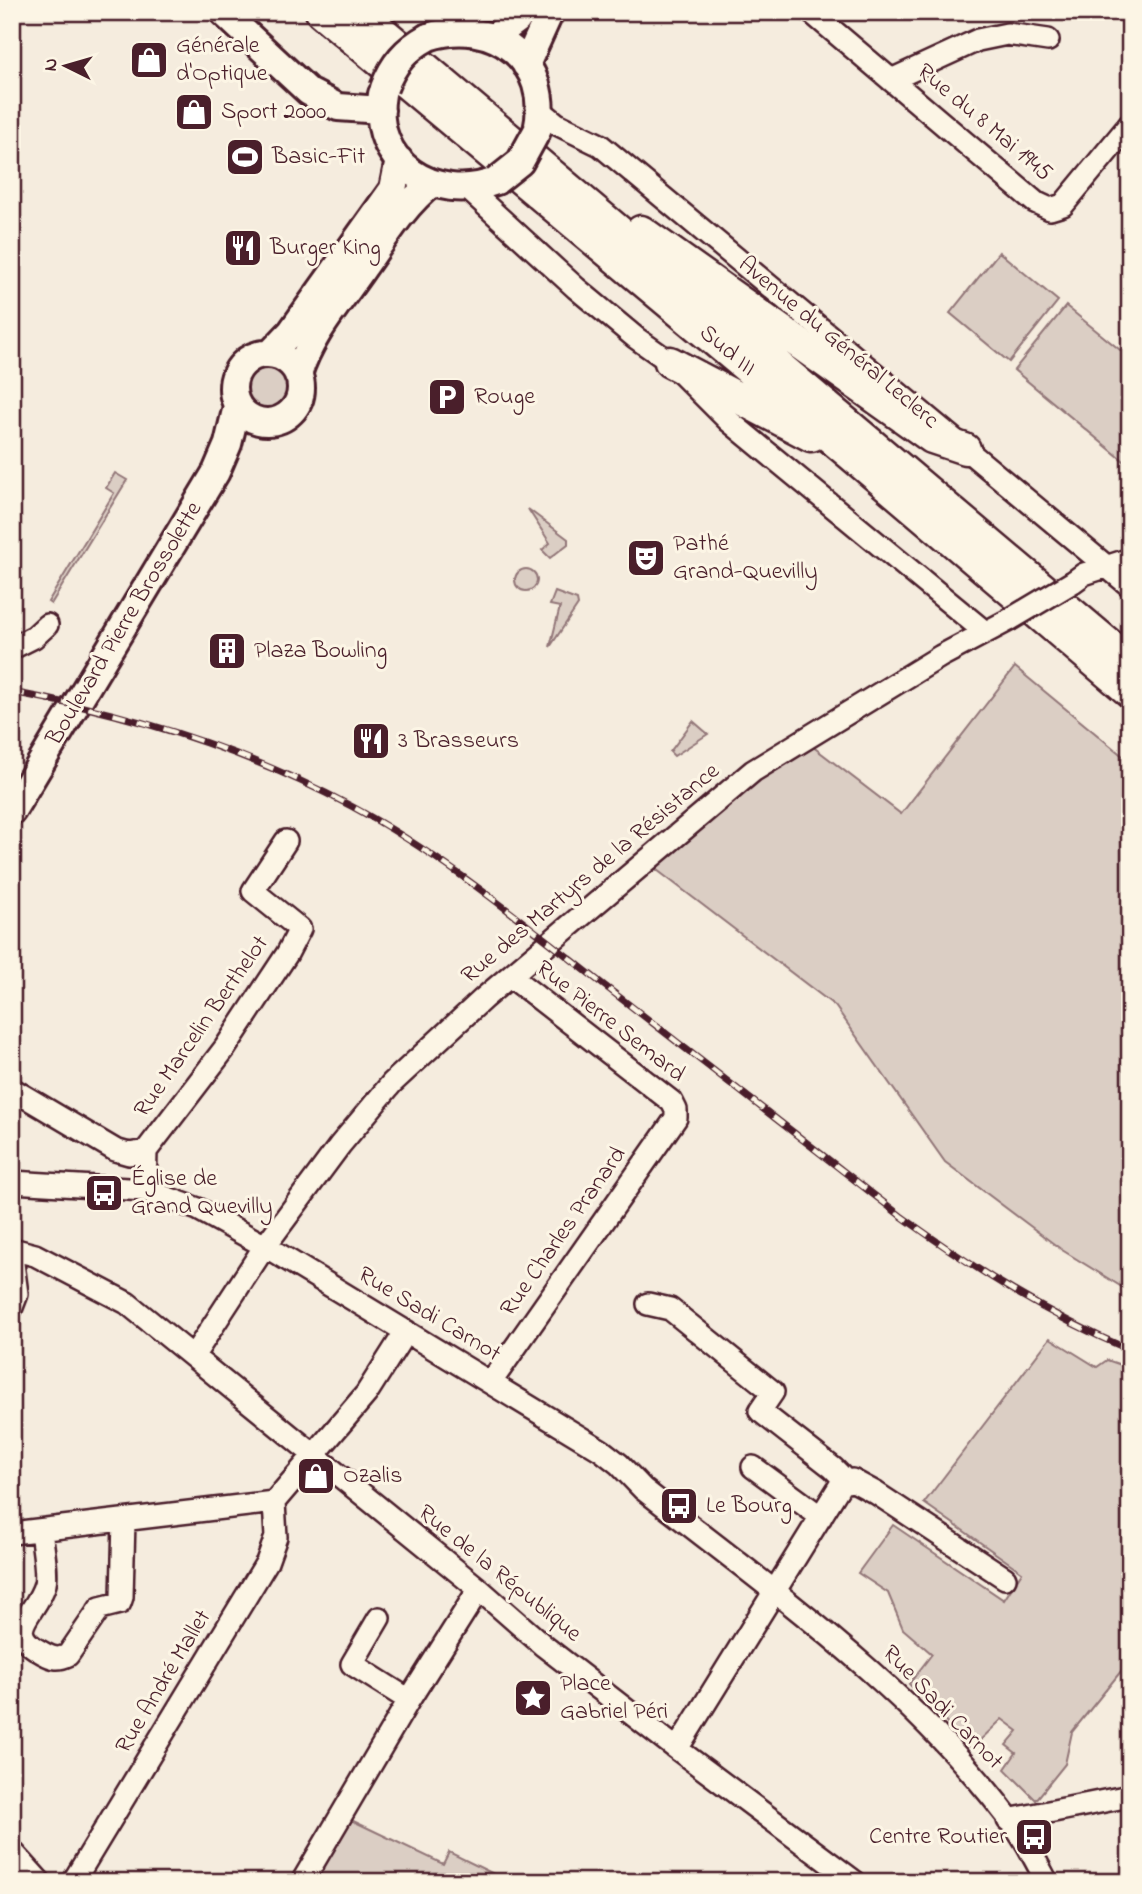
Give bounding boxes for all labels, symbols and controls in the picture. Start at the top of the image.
place label: Générale d'Optique [176,29,268,92]
north arrow [32,32,102,102]
shop icon: Générale d'Optique [128,39,170,81]
street label: Rue du 8 Mai 1945 [908,56,1060,191]
text: N [38,57,66,72]
shop icon: Sport 2000 [173,91,215,133]
place label: Sport 2000 [221,95,326,130]
sports icon: Basic-Fit [224,136,266,178]
place label: Basic-Fit [271,140,365,175]
restaurant icon: Burger King [222,227,264,269]
place label: Burger King [269,231,381,266]
street label: Avenue du Général Leclerc [730,248,946,438]
street label: Sud III [691,317,763,385]
parking icon: Rouge [426,376,468,418]
place label: Rouge [474,380,535,415]
street label: Boulevard Pierre Brossolette [38,495,212,754]
place label: Pathé Grand-Quevilly [673,527,818,591]
theatre icon: Pathé Grand-Quevilly [625,537,667,579]
building icon: Plaza Bowling [206,630,248,672]
place label: Plaza Bowling [254,634,387,669]
restaurant icon: 3 Brasseurs [350,720,392,762]
place label: 3 Brasseurs [398,724,519,759]
street label: Rue des Martyrs de la Résistance [454,755,729,994]
street label: Rue Marcelin Berthelot [126,929,278,1125]
street label: Rue Pierre Semard [528,952,693,1092]
street label: Rue Charles Pranard [492,1140,636,1324]
place label: Église de Grand Quevilly [131,1162,273,1226]
bus stop icon: Église de Grand Quevilly [83,1172,125,1214]
street label: Rue Sadi Carnot [351,1258,507,1372]
shop icon: Ozalis [295,1455,337,1497]
place label: Ozalis [343,1459,402,1494]
bus stop icon: Le Bourg [658,1485,700,1527]
place label: Le Bourg [706,1489,792,1524]
street label: Rue de la République [409,1497,589,1651]
street label: Rue André Mallet [107,1603,221,1761]
street label: Rue Sadi Carnot [873,1638,1011,1778]
place label: Place Gabriel Péri [560,1667,668,1730]
place icon: Place Gabriel Péri [512,1677,554,1719]
bus stop icon: Centre Routier [1013,1816,1055,1858]
place label: Centre Routier [869,1820,1008,1855]

